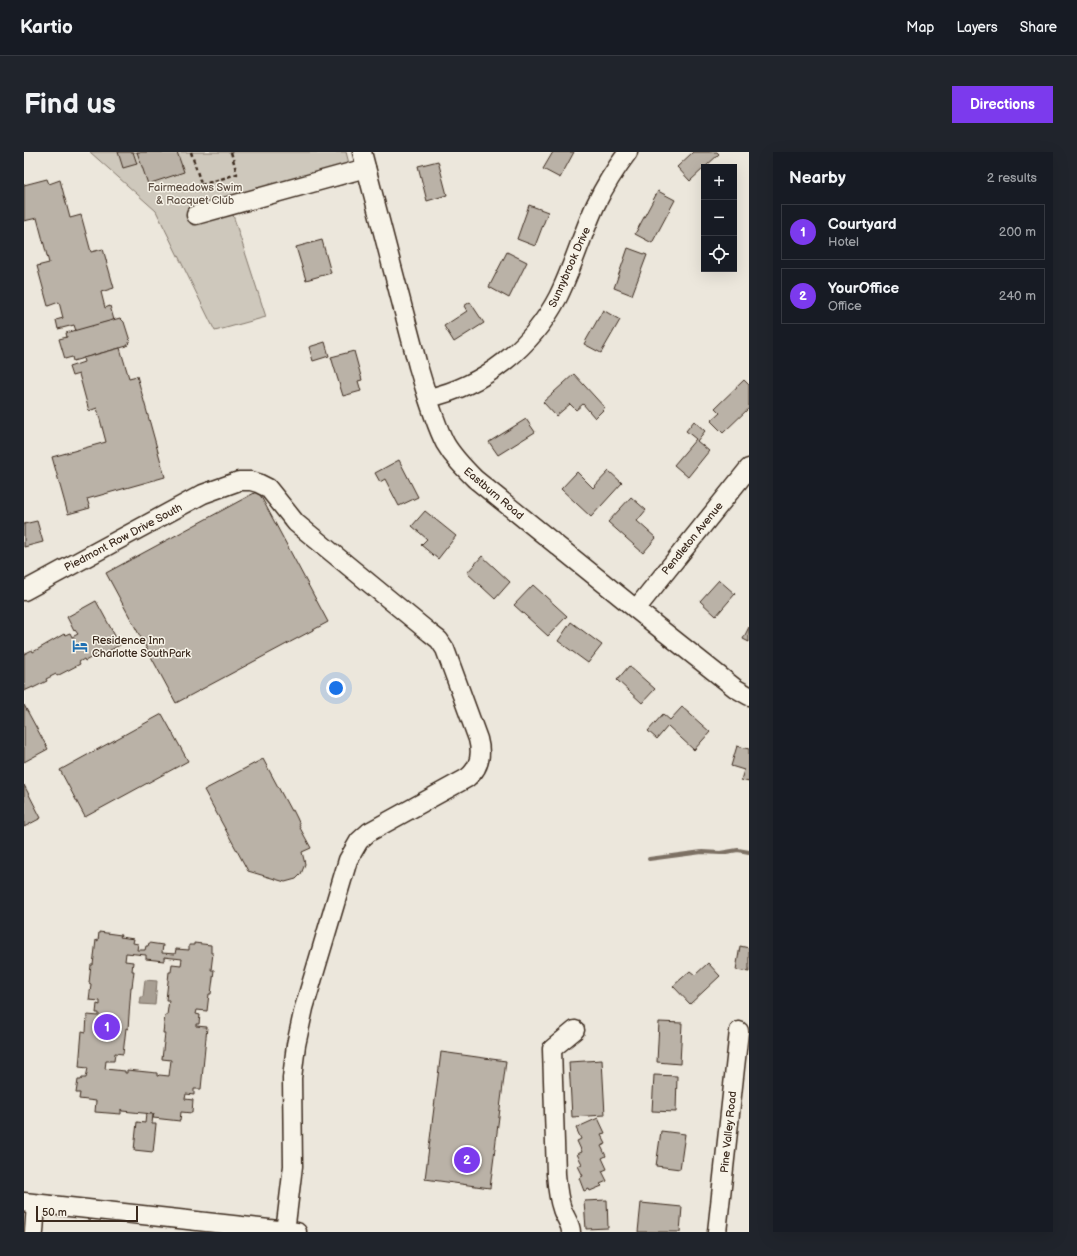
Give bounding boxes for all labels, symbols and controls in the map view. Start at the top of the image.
text: Kartio [20,16,73,39]
text: Map [906,19,934,36]
text: Layers [956,19,998,36]
text: Share [1020,19,1057,36]
button: Directions [952,86,1053,123]
text: Find us [24,88,116,121]
map controls [701,164,737,272]
button: + [701,164,737,200]
text: Nearby [789,168,846,188]
text: 2 results [987,170,1037,186]
park label: Fairmeadows Swim & Racquet Club [148,181,242,207]
button: − [701,200,737,236]
text: Courtyard [828,215,897,234]
street label: Sunnybrook Drive [546,224,593,310]
text: 1 [800,224,806,240]
text: 200 m [999,224,1036,240]
text: Hotel [828,234,859,250]
button: locate [701,236,737,272]
text: YourOffice [828,279,899,298]
text: 2 [799,288,807,304]
text: 240 m [999,288,1036,304]
text: Office [828,298,862,314]
street label: Eastburn Road [461,465,526,522]
street label: Pendleton Avenue [659,499,726,577]
street label: Piedmont Row Drive South [62,501,184,574]
place label: Residence Inn Charlotte SouthPark [92,634,191,660]
hotel icon: Residence Inn Charlotte SouthPark [71,637,89,655]
your location [326,678,346,698]
pin: 1 [94,1012,120,1042]
street label: Pine Valley Road [718,1091,739,1174]
pin: 2 [454,1145,480,1175]
scale bar [36,1204,138,1223]
text: 50 m [42,1206,67,1219]

